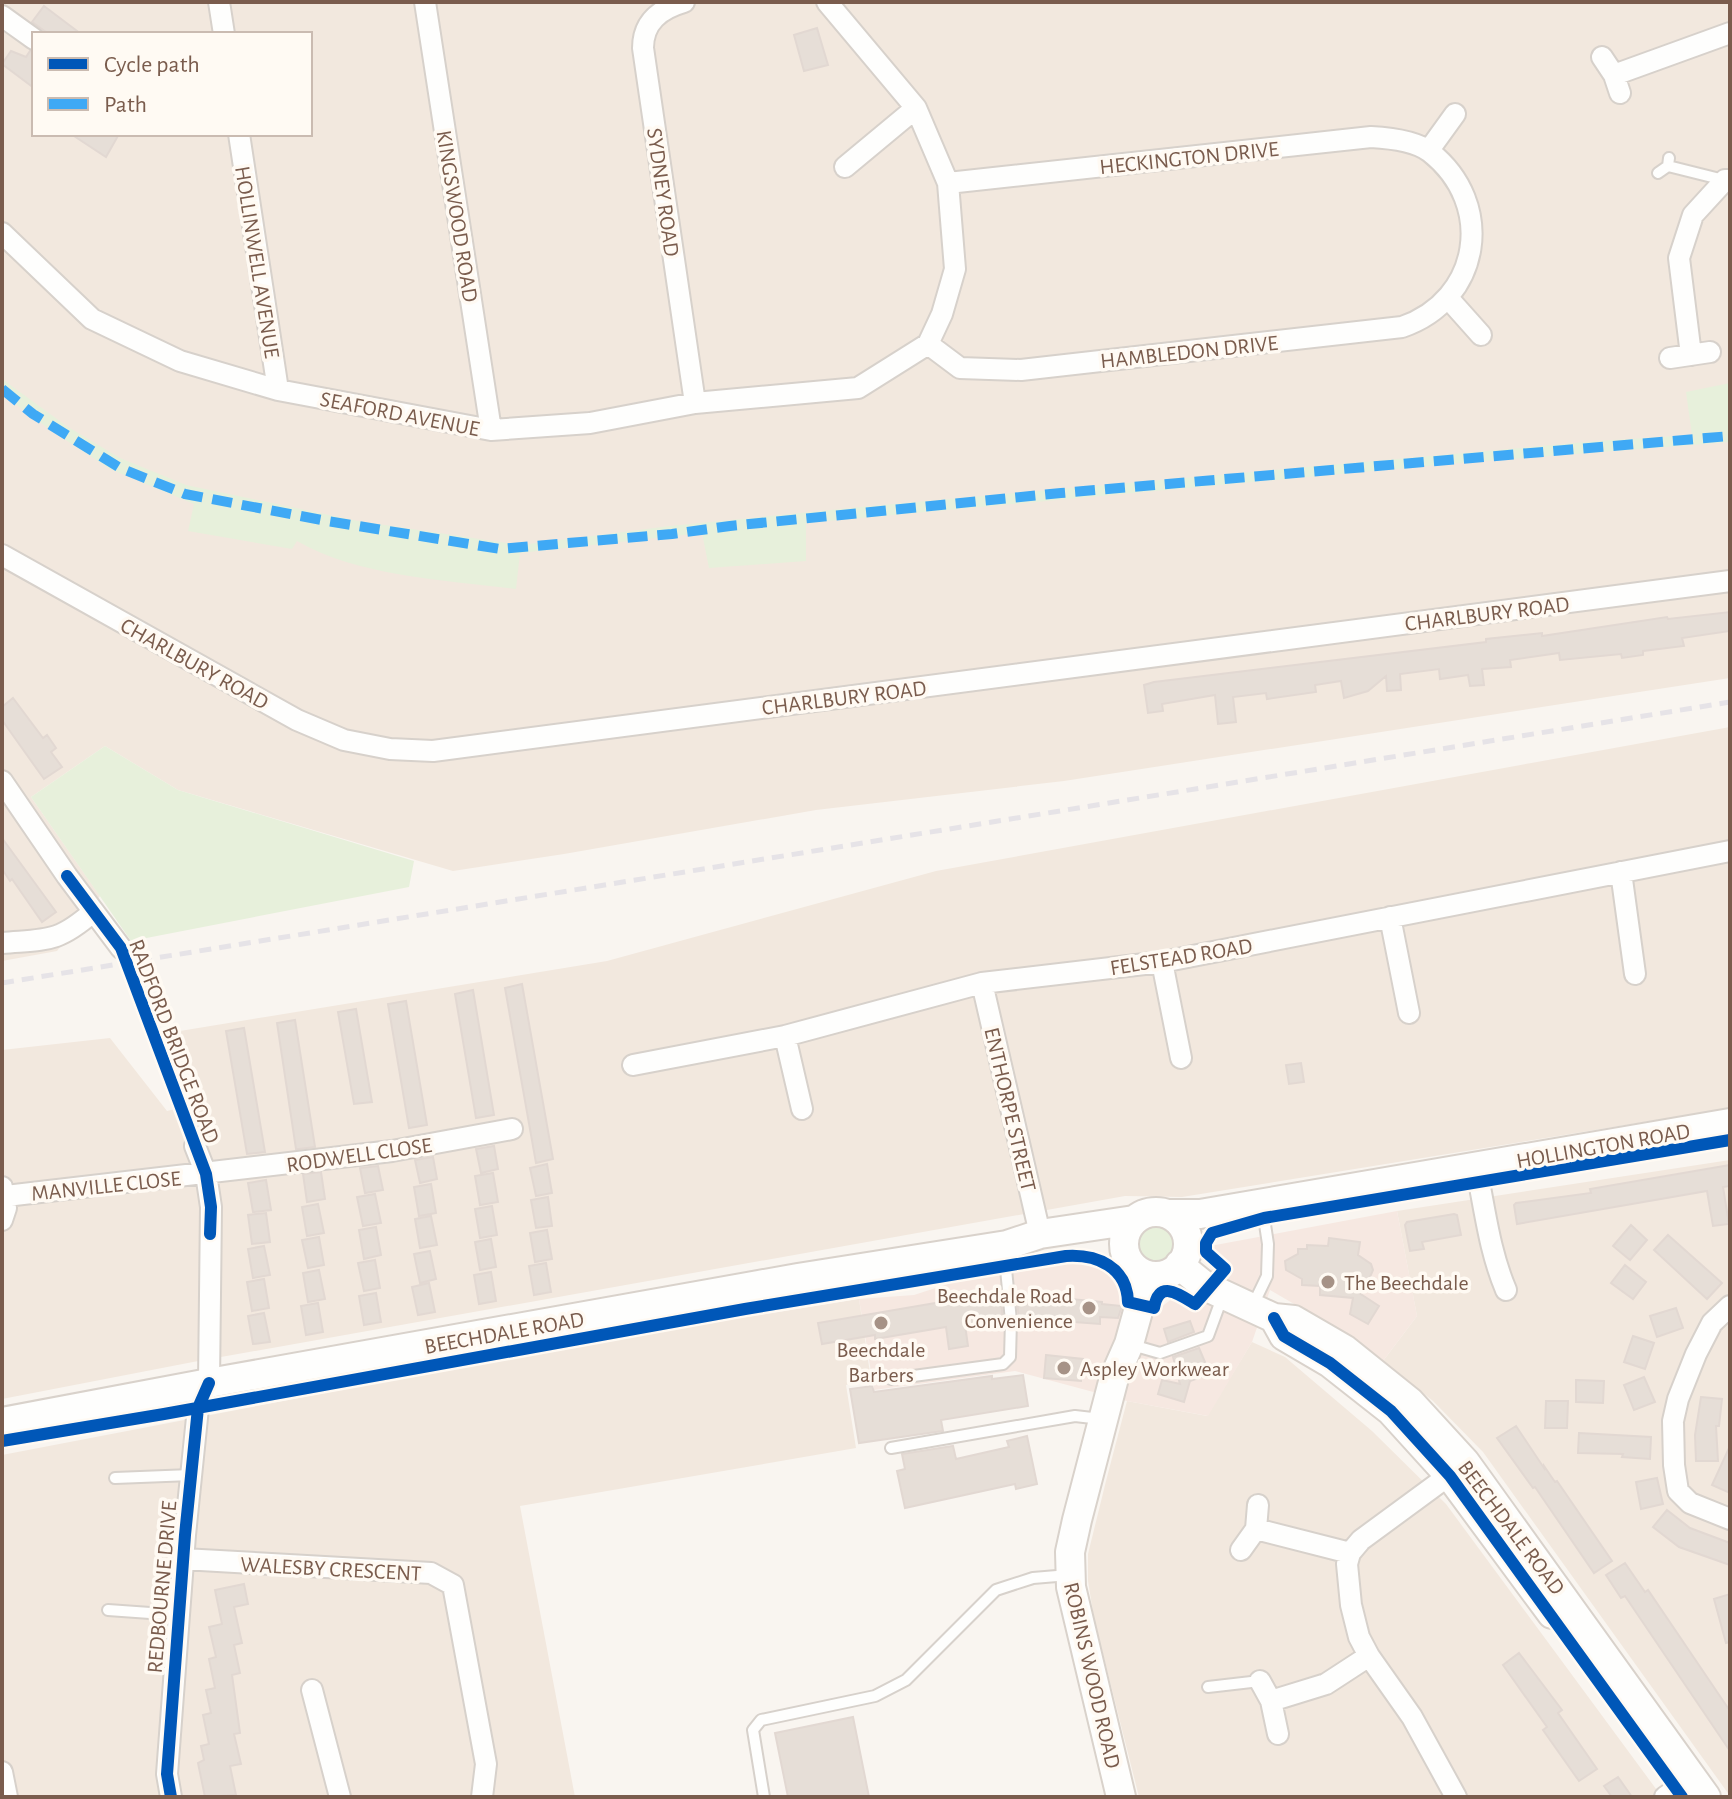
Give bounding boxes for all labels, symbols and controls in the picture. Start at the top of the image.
legend [32,32,312,136]
text: Cycle path [104,53,200,77]
text: Path [104,93,147,117]
street label: SYDNEY ROAD [643,126,683,258]
street label: KINGSWOOD ROAD [433,129,481,304]
street label: HECKINGTON DRIVE [1098,138,1280,178]
street label: HOLLINWELL AVENUE [231,164,283,360]
street label: HAMBLEDON DRIVE [1099,332,1279,372]
street label: SEAFORD AVENUE [318,388,482,440]
street label: CHARLBURY ROAD [1404,593,1571,635]
street label: CHARLBURY ROAD [117,614,272,714]
street label: CHARLBURY ROAD [761,677,928,719]
street label: FELSTEAD ROAD [1108,935,1254,979]
street label: RADFORD BRIDGE ROAD [125,936,223,1147]
street label: ENTHORPE STREET [980,1025,1040,1194]
street label: HOLLINGTON ROAD [1515,1120,1692,1172]
street label: RODWELL CLOSE [285,1134,434,1176]
street label: MANVILLE CLOSE [30,1167,182,1205]
place label: The Beechdale [1344,1272,1469,1294]
marker: The Beechdale [1319,1273,1337,1291]
place label: Beechdale Road Convenience [937,1285,1073,1332]
marker: Beechdale Road Convenience [1080,1299,1098,1317]
street label: BEECHDALE ROAD [423,1308,586,1358]
marker: Beechdale Barbers [872,1314,890,1332]
place label: Beechdale Barbers [837,1339,925,1386]
place label: Aspley Workwear [1080,1358,1229,1380]
marker: Aspley Workwear [1055,1359,1073,1377]
street label: BEECHDALE ROAD [1454,1456,1569,1599]
street label: REDBOURNE DRIVE [143,1500,181,1674]
street label: WALESBY CRESCENT [240,1553,422,1585]
street label: ROBINS WOOD ROAD [1060,1580,1124,1770]

